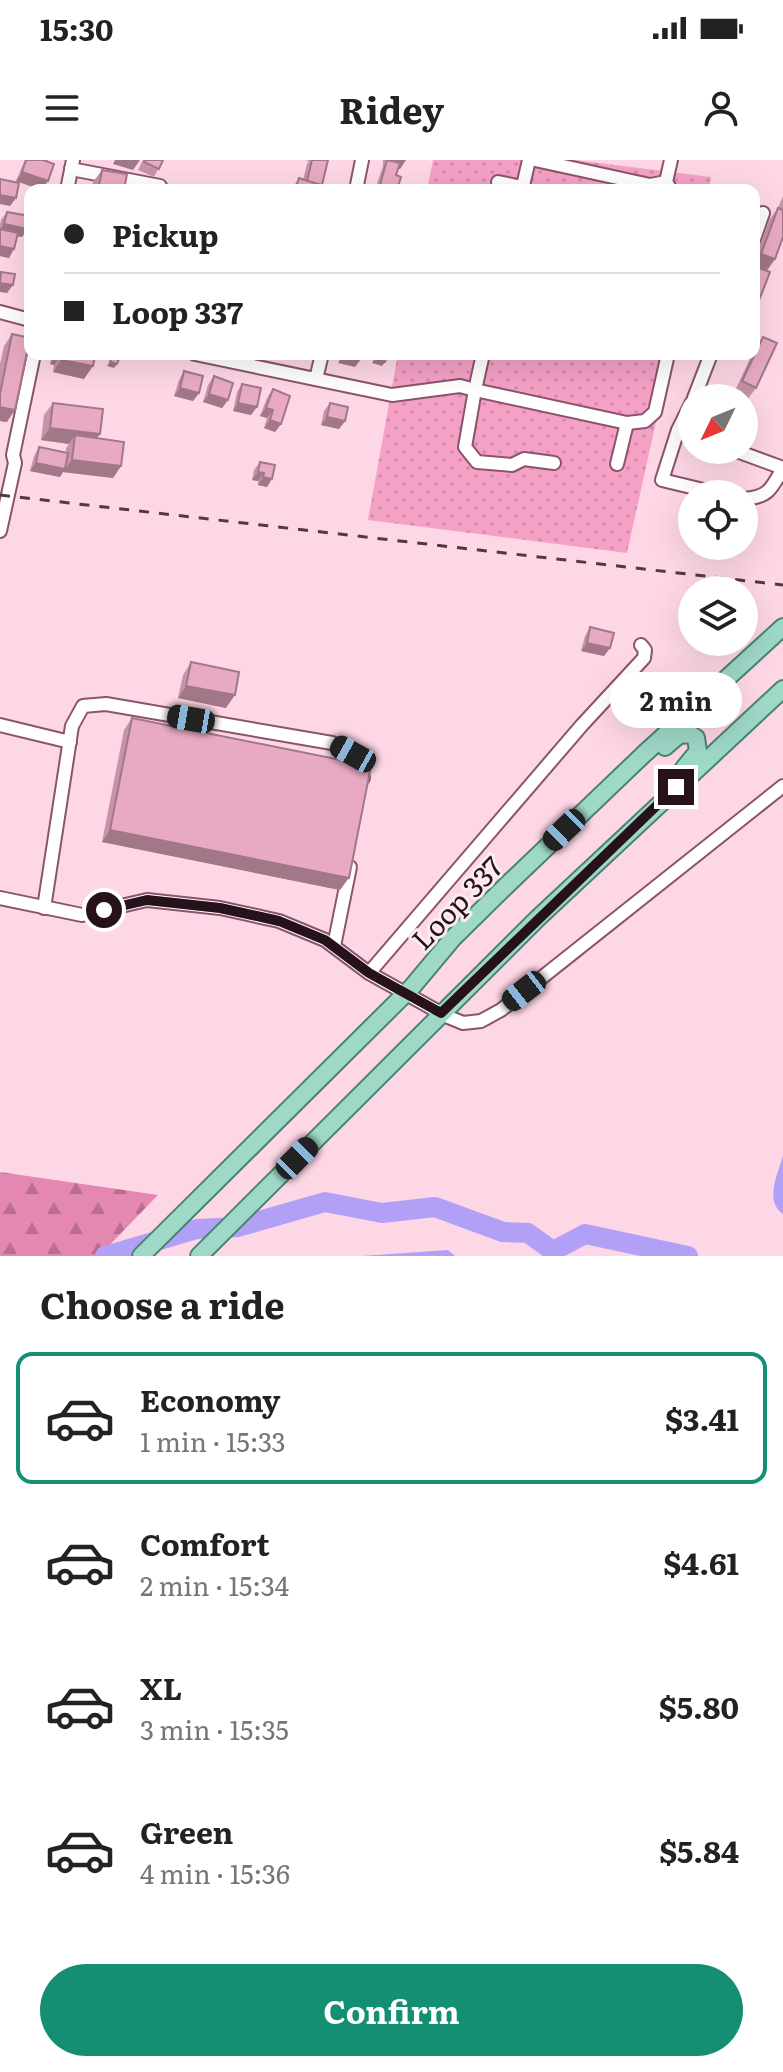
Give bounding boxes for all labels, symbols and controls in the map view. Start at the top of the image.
text: 15:30 [40,6,114,50]
text: Ridey [339,82,444,135]
icon: menu [40,86,84,130]
icon: person [699,86,743,130]
text: Pickup [112,212,219,256]
text: Loop 337 [112,289,243,333]
north arrow [678,384,758,464]
map controls [678,384,758,656]
button: locate [678,480,758,560]
button: layers [678,576,758,656]
callout: 2 min [610,671,742,727]
text: 2 min [640,680,712,719]
car [165,703,217,735]
car [326,732,380,776]
route end [658,769,694,805]
car [538,805,590,855]
street label: Loop 337 [401,846,511,958]
route start [86,892,122,928]
car [498,967,550,1015]
car [272,1133,322,1183]
text: Choose a ride [40,1277,285,1330]
text: Economy [140,1377,280,1421]
icon: car [44,1382,116,1454]
text: $3.41 [665,1396,739,1440]
text: 1 min · 15:33 [140,1421,286,1460]
text: Comfort [140,1521,270,1565]
icon: car [44,1526,116,1598]
text: $4.61 [663,1540,739,1584]
text: 2 min · 15:34 [140,1565,289,1604]
text: XL [140,1665,182,1709]
icon: car [44,1670,116,1742]
text: $5.80 [659,1684,739,1728]
text: 3 min · 15:35 [140,1709,289,1748]
text: Green [140,1809,233,1853]
icon: car [44,1814,116,1886]
text: $5.84 [659,1828,739,1872]
text: 4 min · 15:36 [140,1853,290,1892]
button: Confirm [40,1964,743,2056]

